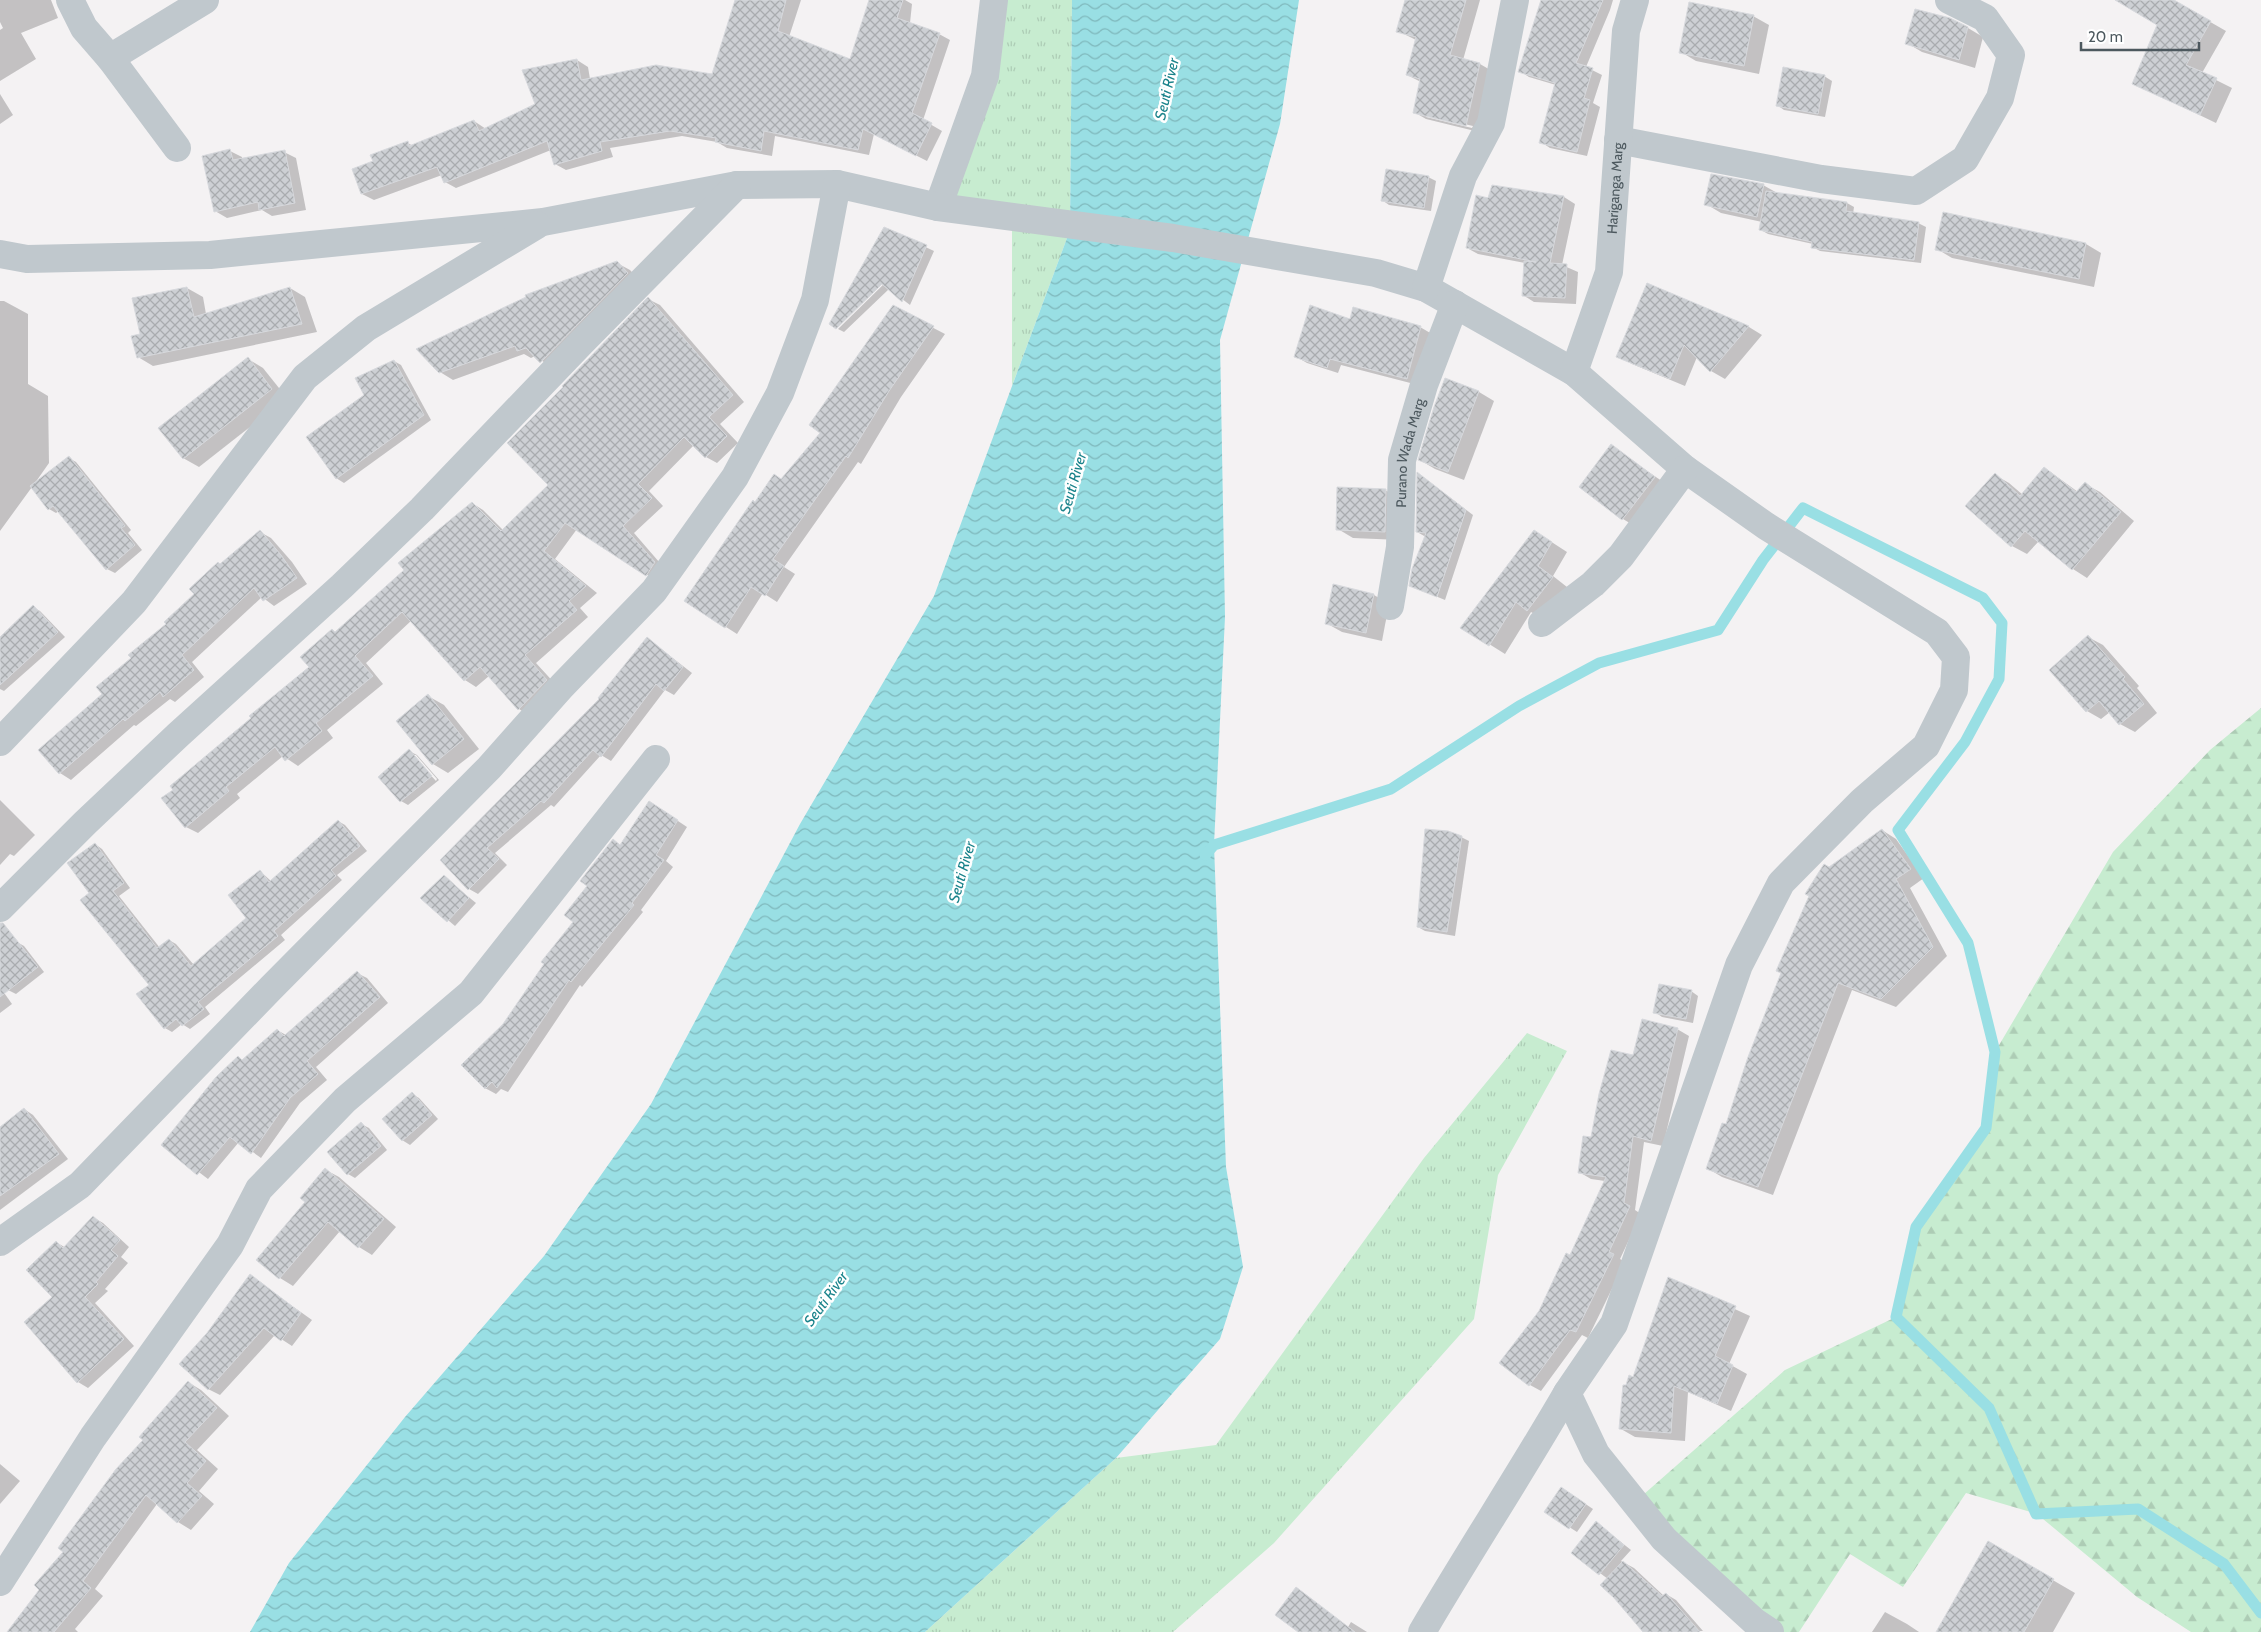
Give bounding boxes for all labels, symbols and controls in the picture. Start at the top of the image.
scale bar [2081,20,2198,52]
text: 20 m [2088,28,2123,46]
water label: Seuti River [1151,55,1183,122]
street label: Hariganga Marg [1603,141,1627,235]
street label: Purano Wada Marg [1392,395,1429,508]
water label: Seuti River [1056,449,1091,516]
water label: Seuti River [945,838,980,905]
water label: Seuti River [800,1267,853,1330]

